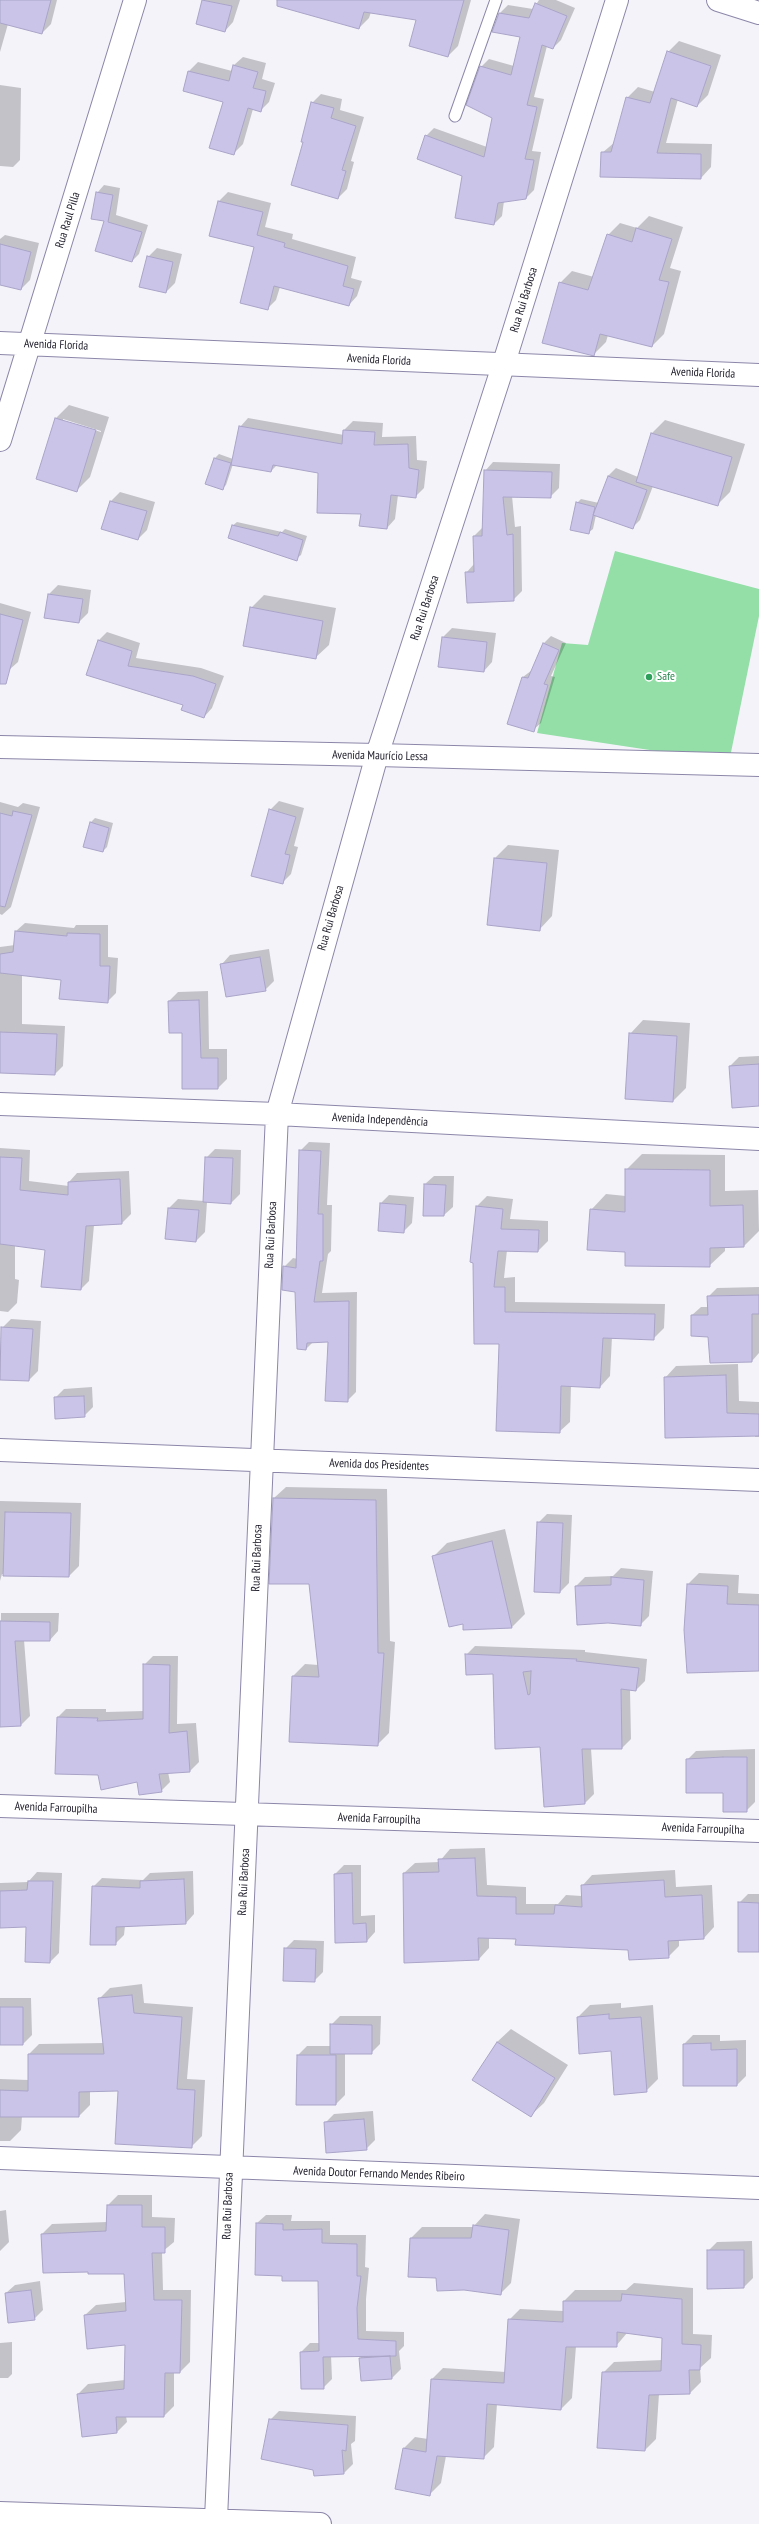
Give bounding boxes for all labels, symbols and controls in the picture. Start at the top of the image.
street label: Rua Raul Pilla [53,190,83,250]
street label: Rua Rui Barbosa [507,266,541,334]
street label: Avenida Florida [24,337,88,353]
street label: Avenida Florida [347,351,411,369]
street label: Avenida Florida [671,365,735,381]
street label: Rua Rui Barbosa [408,574,442,642]
place label: Safe [657,670,675,684]
marker: Safe [644,672,654,682]
street label: Avenida Maurício Lessa [332,748,428,764]
street label: Rua Rui Barbosa [315,884,347,952]
street label: Avenida Independência [332,1110,428,1130]
street label: Rua Rui Barbosa [262,1201,280,1269]
street label: Avenida dos Presidentes [329,1456,429,1474]
street label: Rua Rui Barbosa [249,1524,265,1592]
street label: Avenida Farroupilha [14,1799,98,1817]
street label: Avenida Farroupilha [337,1810,421,1828]
street label: Avenida Farroupilha [661,1820,745,1838]
street label: Rua Rui Barbosa [235,1848,253,1916]
street label: Avenida Doutor Fernando Mendes Ribeiro [293,2164,465,2184]
street label: Rua Rui Barbosa [220,2172,236,2240]

